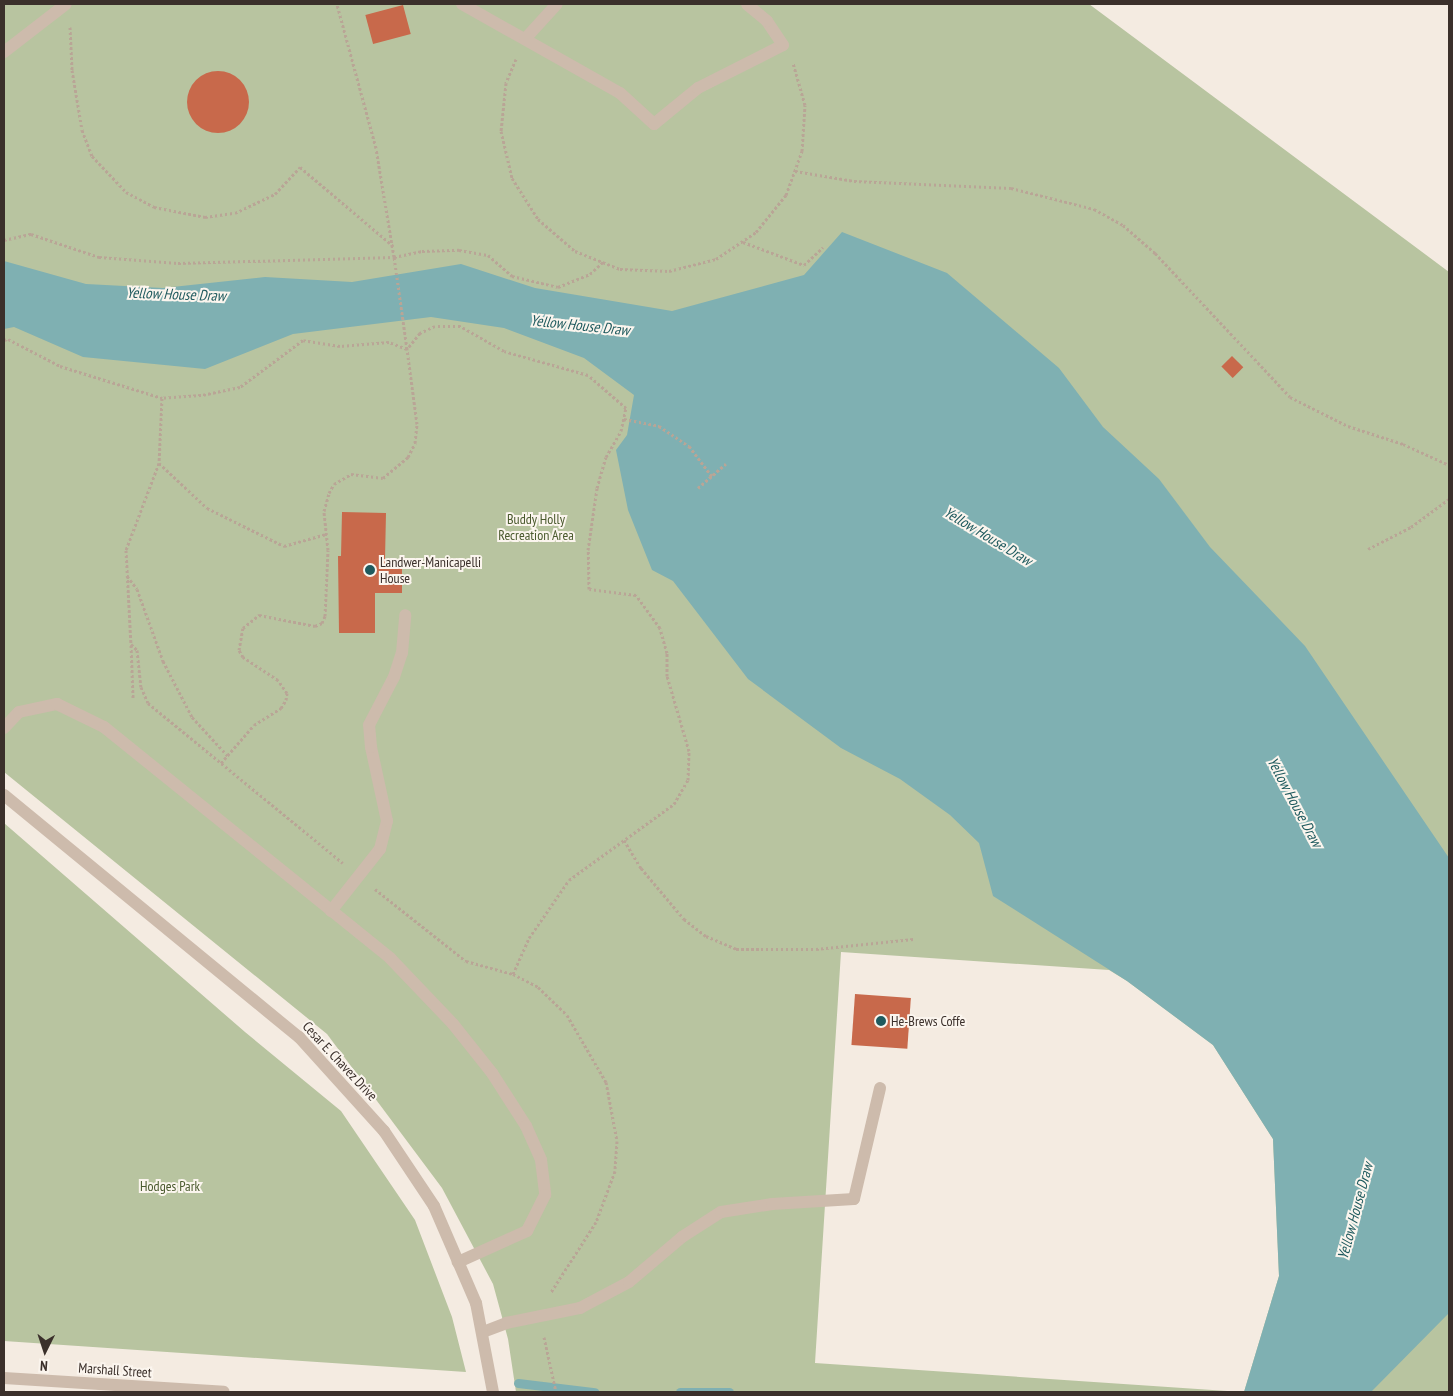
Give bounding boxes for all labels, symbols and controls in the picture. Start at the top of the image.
water label: Yellow House Draw [126,283,226,305]
water label: Yellow House Draw [530,311,630,339]
water label: Yellow House Draw [941,503,1035,569]
park label: Buddy Holly Recreation Area [498,511,574,544]
place label: Landwer-Manicapelli House [380,554,481,586]
marker: Landwer-Manicapelli House [364,564,376,576]
water label: Yellow House Draw [1264,754,1326,850]
place label: He-Brews Coffe [891,1013,965,1029]
marker: He-Brews Coffe [875,1015,887,1027]
street label: Cesar E. Chavez Drive [299,1018,381,1104]
water label: Yellow House Draw [1333,1161,1377,1261]
park label: Hodges Park [140,1178,200,1194]
north arrow [20,1326,70,1376]
text: N [40,1357,48,1375]
street label: Marshall Street [78,1359,152,1381]

